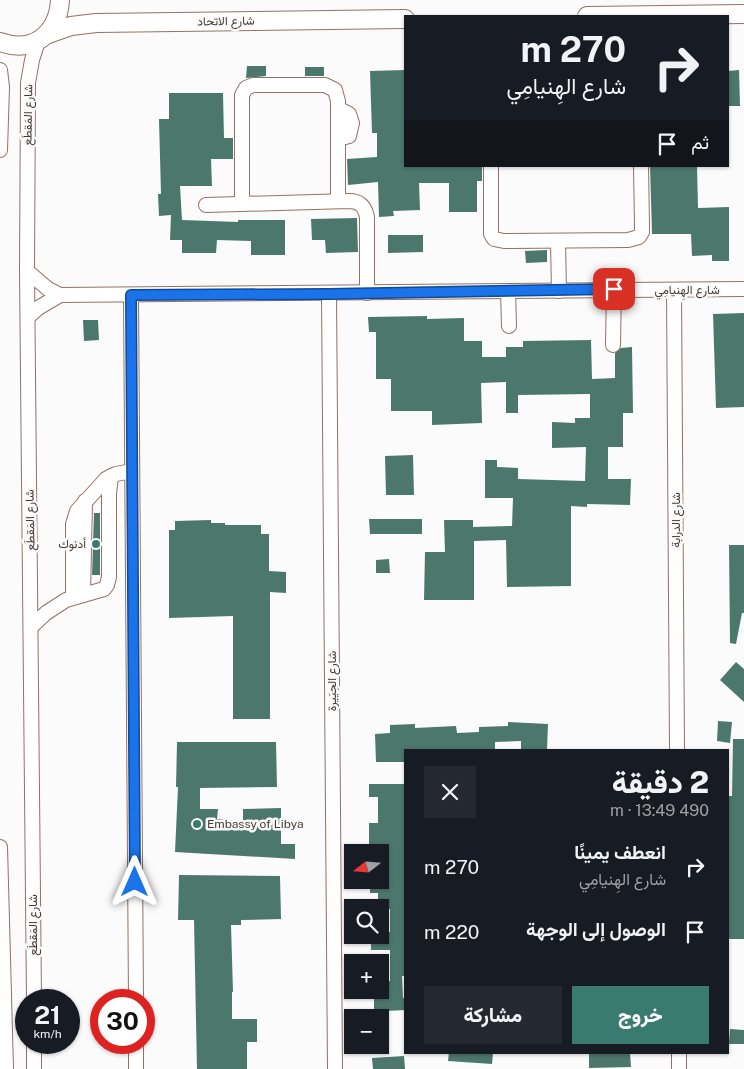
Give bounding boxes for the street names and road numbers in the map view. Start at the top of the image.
street label: شارع الاتحاد [197,14,255,30]
street label: شارع المَقطَع [20,84,38,146]
street label: شارع الهِنيامِي [654,283,720,300]
street label: شارع المَقطَع [22,489,40,551]
street label: شارع الدرابة [669,492,685,548]
street label: شارع الحِيَيرة [325,651,341,711]
street label: شارع المَقطَع [26,894,42,956]

